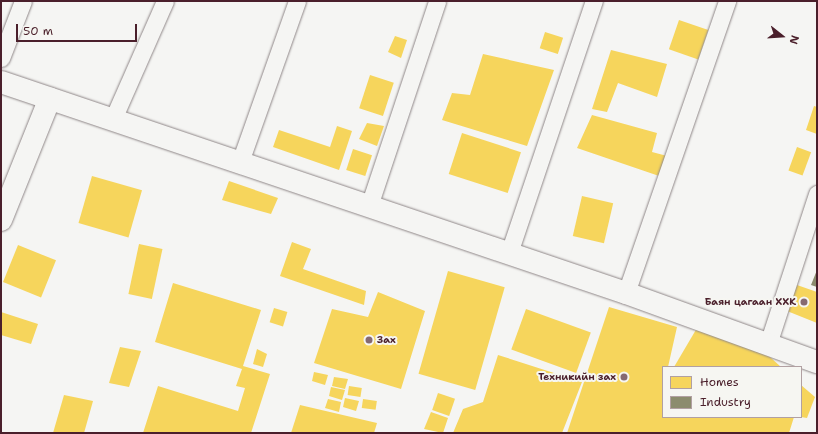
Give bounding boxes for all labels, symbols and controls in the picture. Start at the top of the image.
scale bar [18,16,139,42]
north arrow [762,16,802,56]
text: 50 m [23,23,53,39]
text: N [786,33,802,46]
place label: Баян цагаан ХХК [705,296,796,308]
marker: Баян цагаан ХХК [799,297,809,307]
place label: Зах [377,334,396,346]
marker: Зах [364,335,374,345]
legend [662,366,802,418]
place label: Техникийн зах [538,371,616,383]
marker: Техникийн зах [619,372,629,382]
text: Homes [700,374,739,390]
text: Industry [700,394,751,410]

